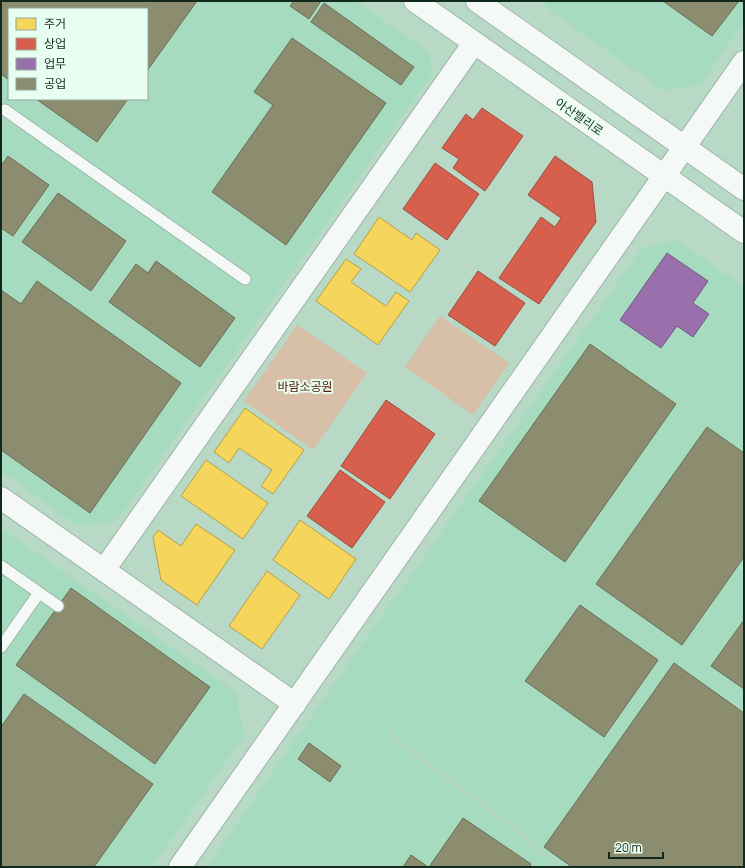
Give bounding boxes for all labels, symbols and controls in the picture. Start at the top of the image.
legend [8,8,148,100]
text: 주거 [44,15,66,32]
text: 상업 [44,35,66,52]
text: 업무 [44,55,66,72]
text: 공업 [44,75,66,92]
street label: 아산밸리로 [552,94,607,139]
park label: 바람소공원 [277,378,333,395]
scale bar [609,834,663,860]
text: 20 m [615,839,642,856]

